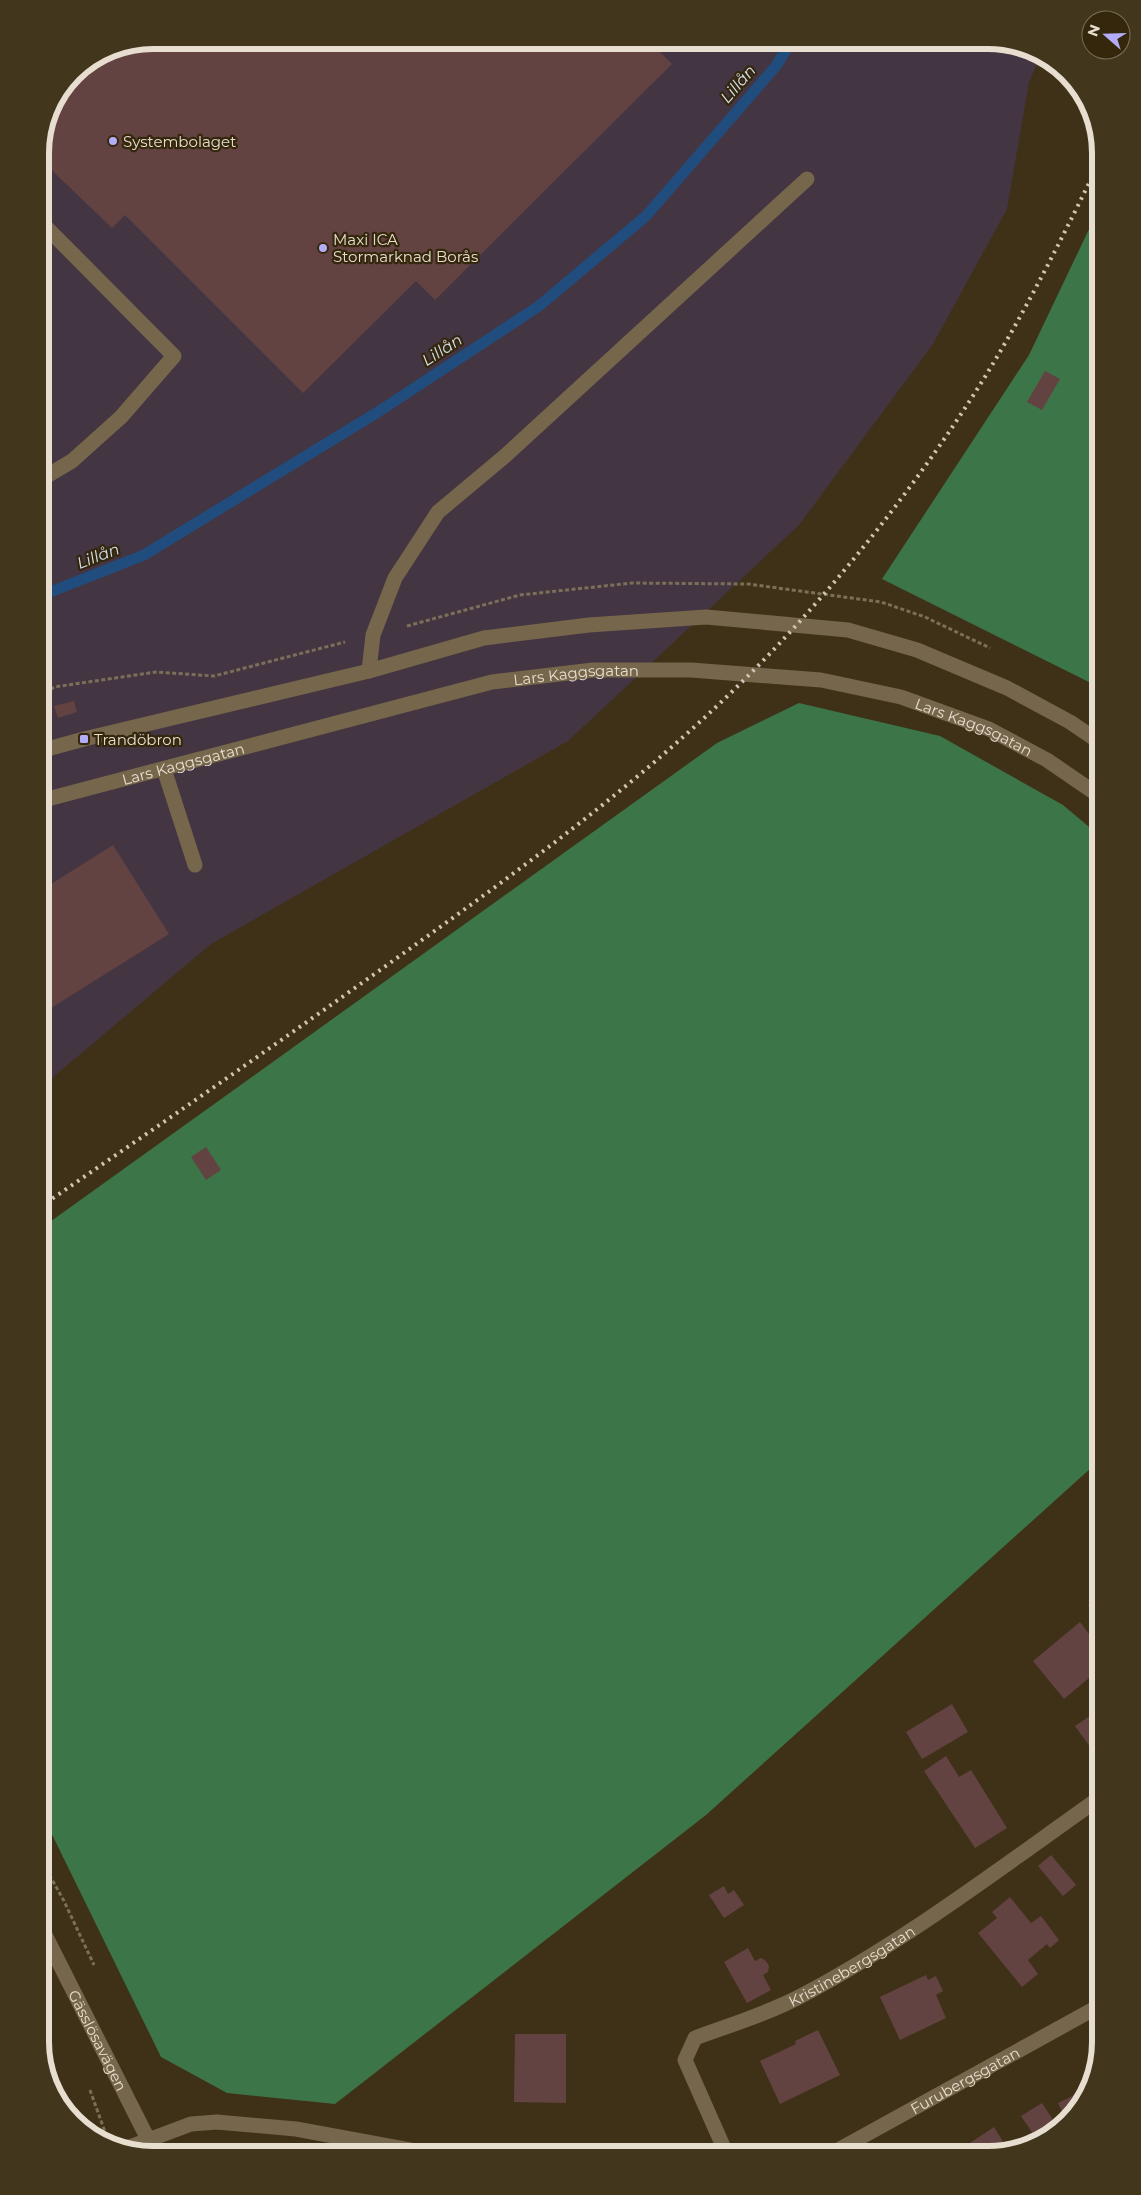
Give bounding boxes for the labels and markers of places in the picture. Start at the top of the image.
place label: Systembolaget [123,132,236,151]
marker: Systembolaget [107,135,119,147]
place label: Maxi ICA Stormarknad Borås [333,230,478,266]
marker: Maxi ICA Stormarknad Borås [317,242,329,254]
place label: Trandöbron [94,730,182,749]
marker: Trandöbron [78,733,90,745]

